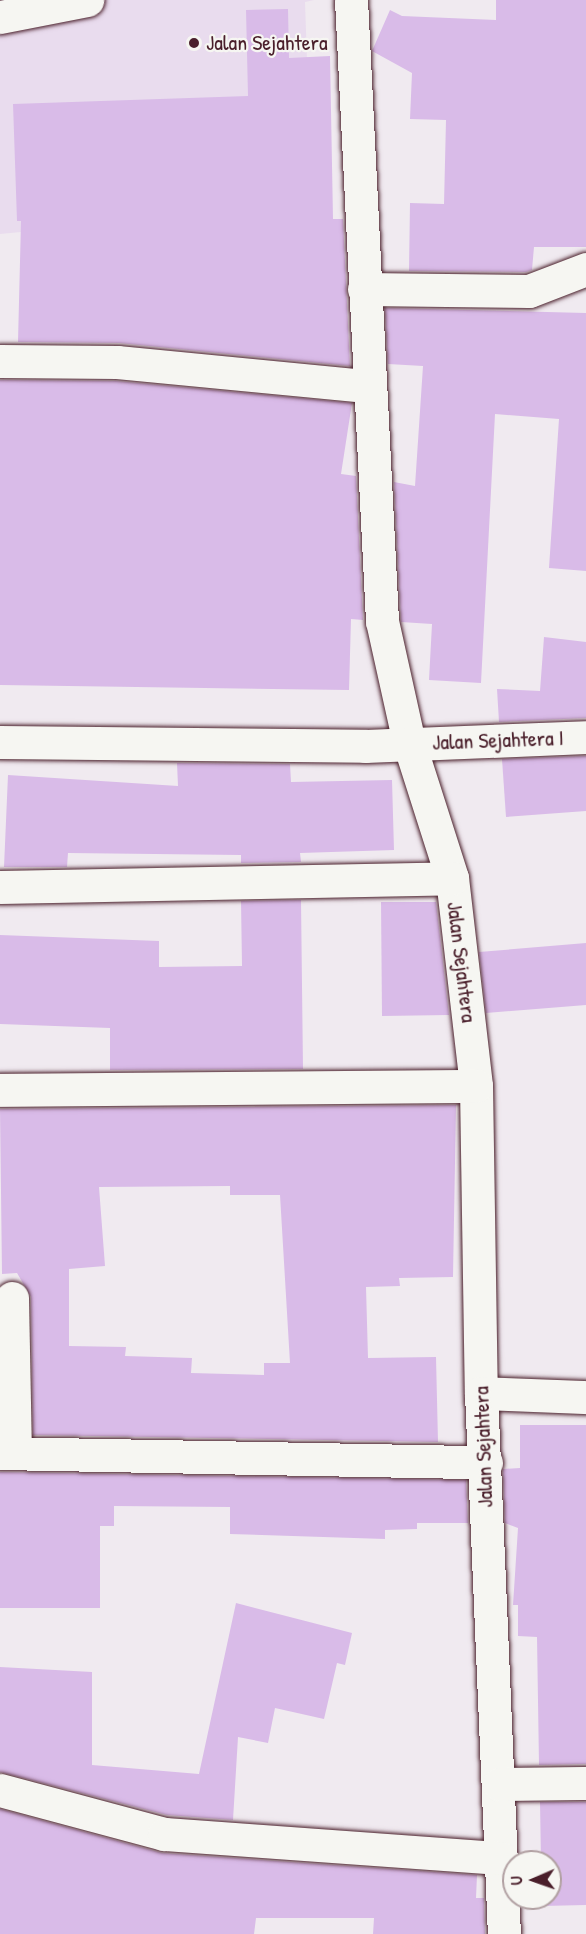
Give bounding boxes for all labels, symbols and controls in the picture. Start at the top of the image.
place label: Jalan Sejahtera [206,30,328,56]
marker: Jalan Sejahtera [187,36,201,50]
street label: Jalan Sejahtera I [432,725,564,755]
street label: Jalan Sejahtera [441,900,483,1024]
street label: Jalan Sejahtera [468,1386,498,1508]
north arrow [502,1850,562,1910]
text: U [505,1876,527,1885]

